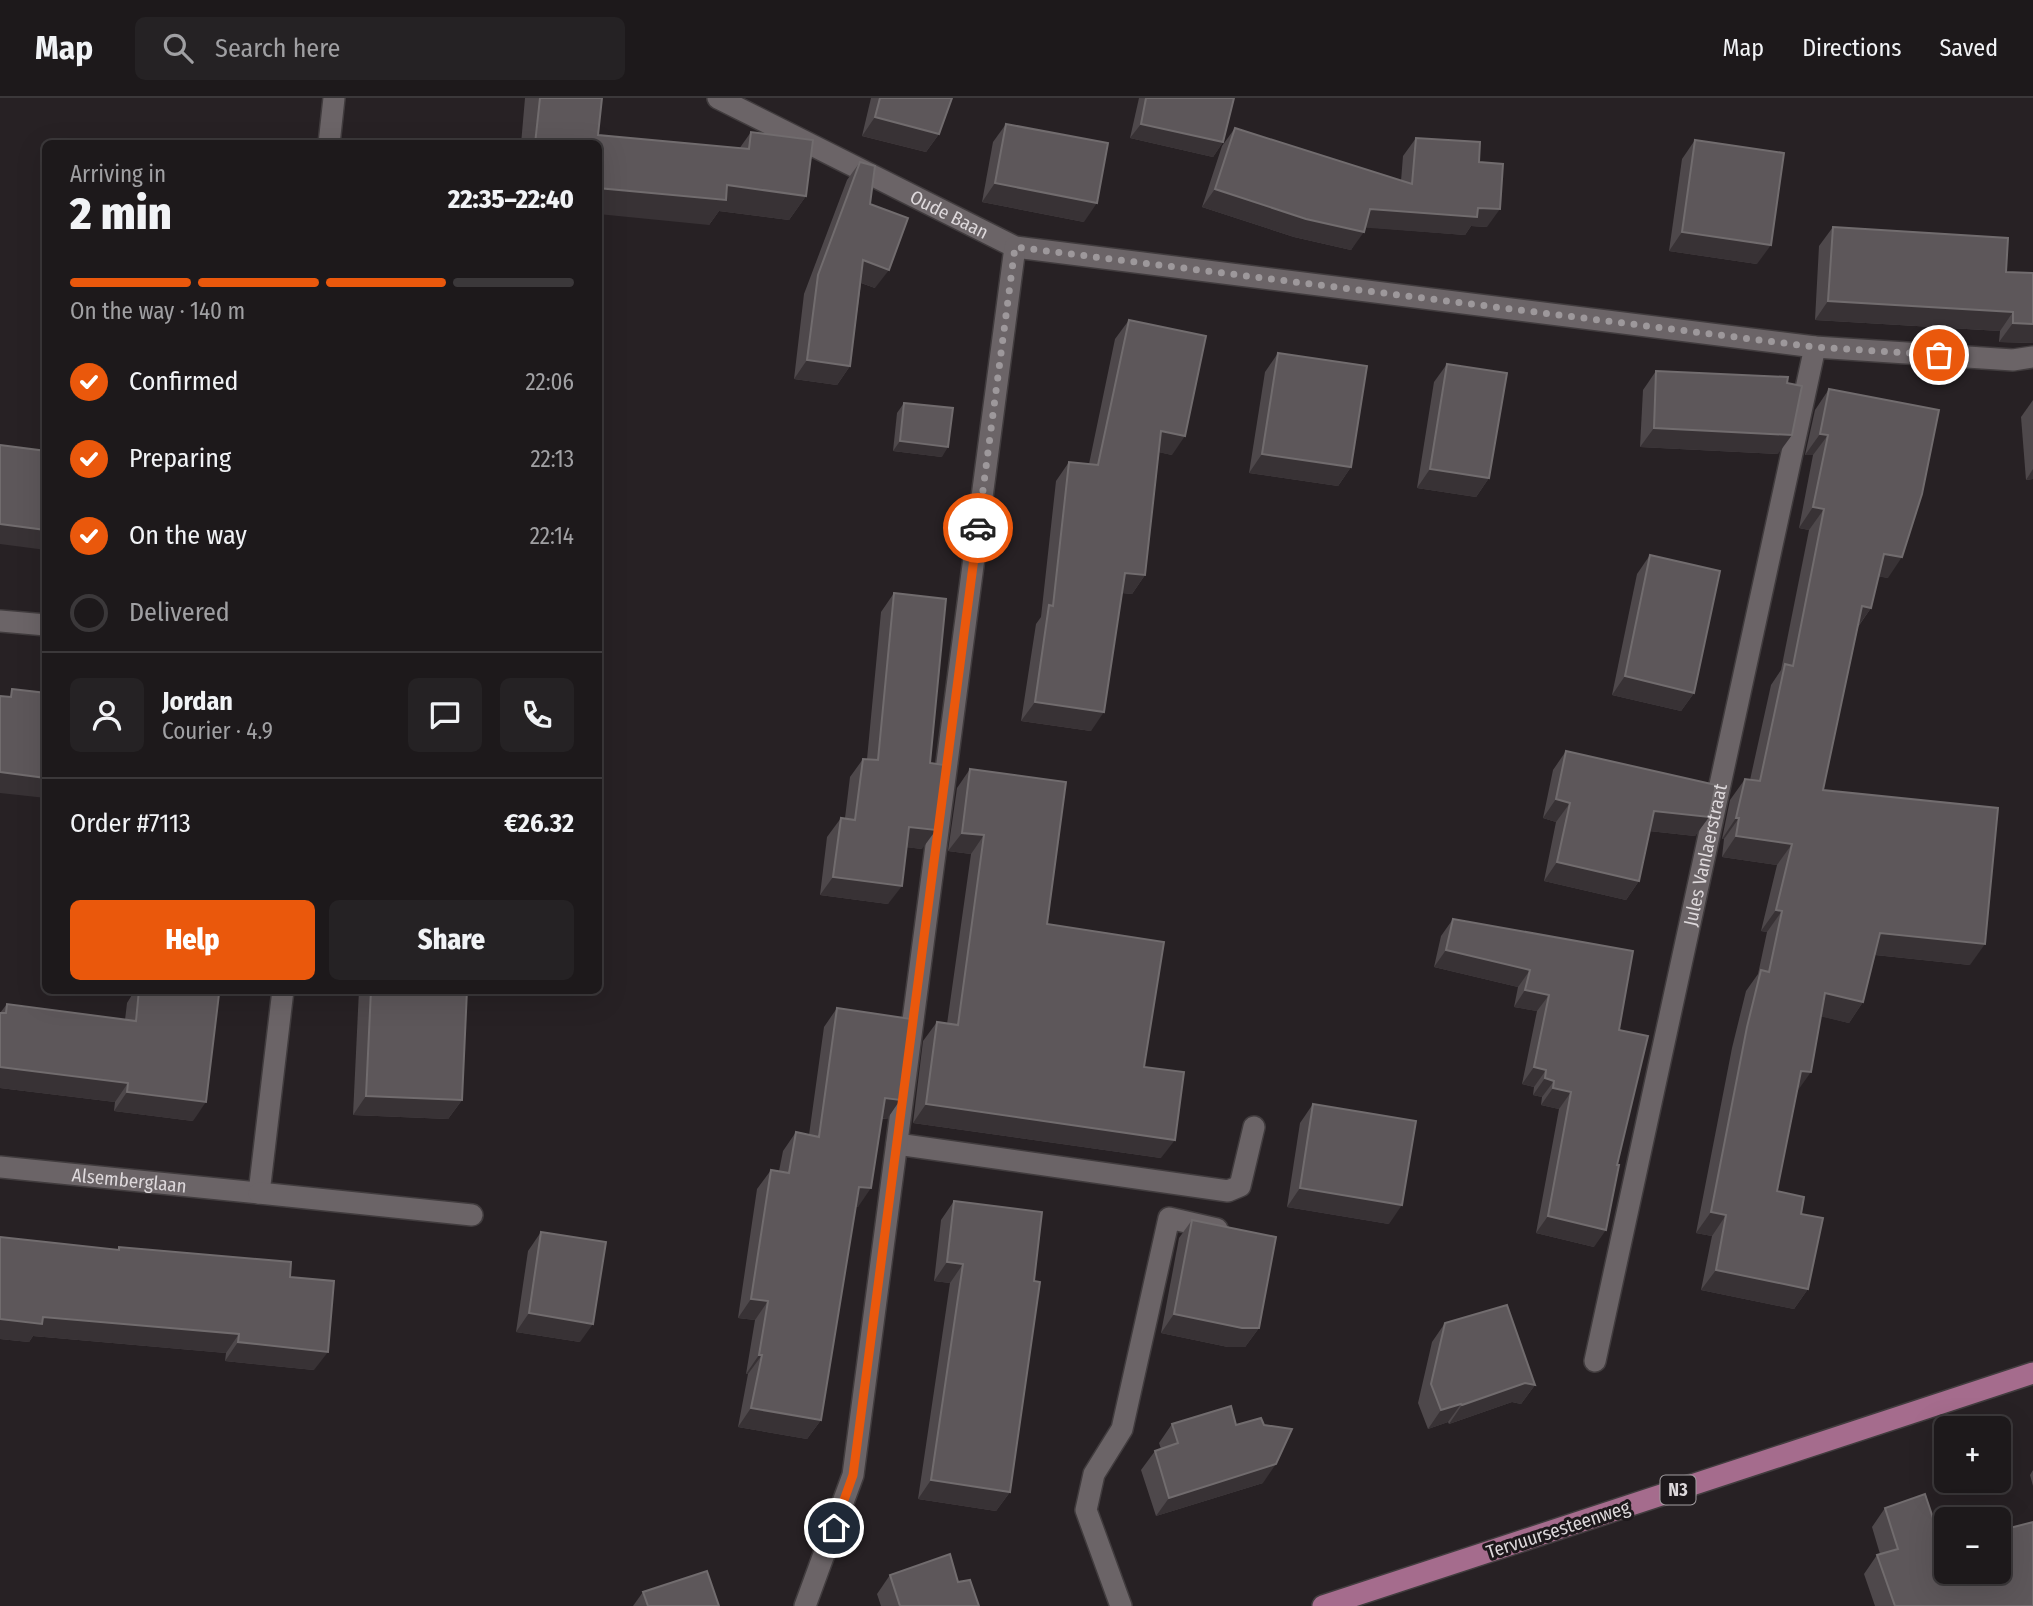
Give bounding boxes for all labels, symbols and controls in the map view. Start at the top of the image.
search box [135,17,625,80]
text: Map [35,28,93,68]
icon: search [159,29,197,67]
text: Search here [215,33,340,64]
text: Map [1723,34,1764,62]
text: Directions [1802,34,1901,62]
text: Saved [1939,34,1998,62]
text: Arriving in [70,160,166,188]
text: 22:35–22:40 [448,184,574,215]
street label: Oude Baan [906,185,992,244]
text: 2 min [70,186,172,241]
text: On the way · 140 m [70,297,245,325]
pin [1909,325,1969,385]
icon: bag [1920,336,1958,374]
icon: check [70,363,108,401]
text: Confirmed [129,366,239,397]
text: 22:06 [525,368,574,396]
icon: check [70,440,108,478]
text: Preparing [129,443,231,474]
text: 22:13 [530,445,574,473]
courier [943,493,1013,563]
icon: car [959,509,997,547]
icon: check [70,517,108,555]
text: On the way [129,520,247,551]
text: 22:14 [530,522,574,550]
text: Delivered [129,597,230,628]
button: person [70,678,144,752]
button: chat [408,678,482,752]
button: phone [500,678,574,752]
text: Jordan [162,686,233,717]
text: Courier · 4.9 [162,717,273,745]
street label: Jules Vanlaerstraat [1679,781,1732,928]
text: Order #7113 [70,808,191,839]
text: €26.32 [504,808,574,839]
button: Help [70,900,315,980]
button: Share [329,900,574,980]
street label: Alsemberglaan [71,1163,188,1198]
map controls [1934,1416,2011,1584]
button: + [1934,1416,2011,1493]
road number: N3 [1660,1476,1696,1504]
street label: Tervuursesteenweg [1483,1495,1633,1564]
pin [804,1498,864,1558]
button: − [1934,1507,2011,1584]
icon: home [815,1509,853,1547]

